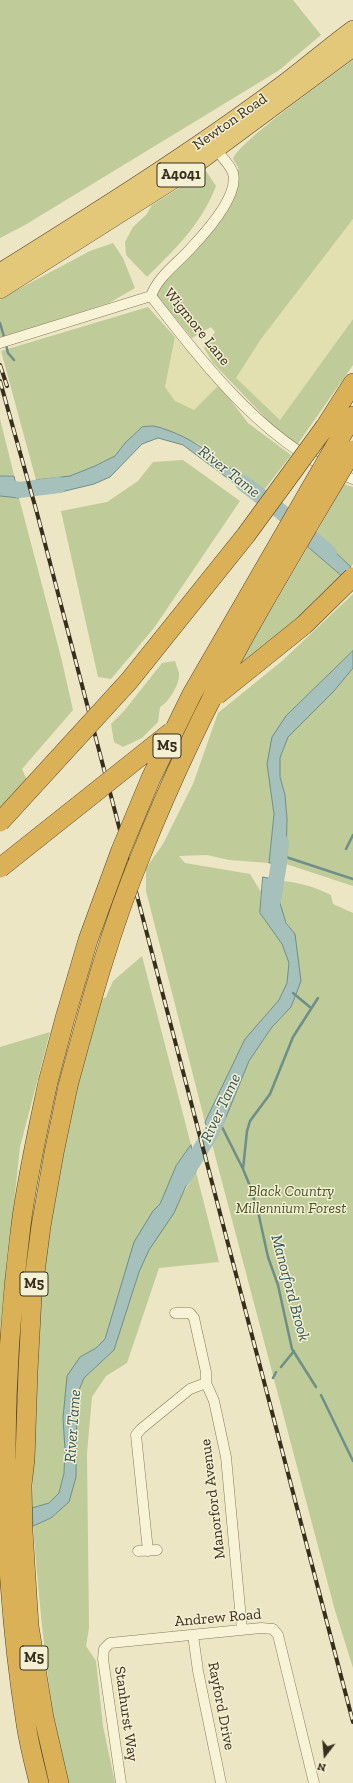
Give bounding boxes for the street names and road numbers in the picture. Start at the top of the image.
street label: Newton Road [189,90,271,154]
road number: A4041 [157,163,205,187]
street label: Wigmore Lane [160,285,234,369]
road number: M5 [153,734,181,758]
road number: M5 [20,1272,48,1296]
street label: Manorford Avenue [197,1438,229,1560]
street label: Andrew Road [174,1605,262,1631]
road number: M5 [20,1646,48,1670]
street label: Rayford Drive [204,1660,238,1752]
street label: Stanhurst Way [110,1665,142,1763]

